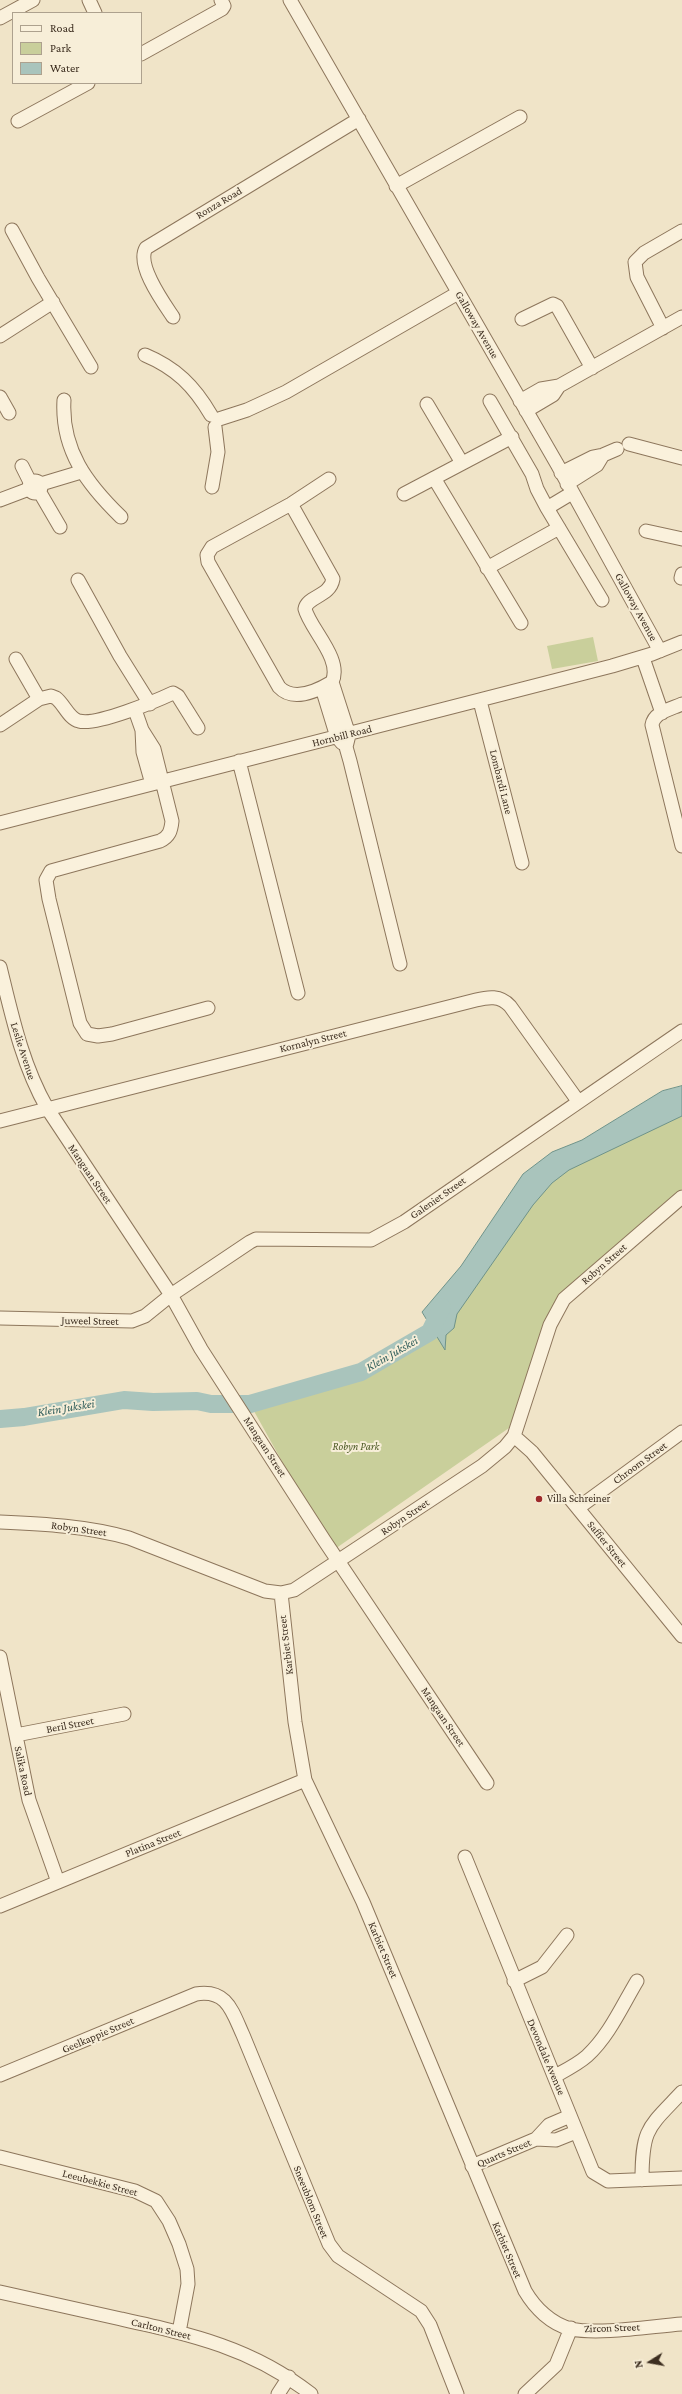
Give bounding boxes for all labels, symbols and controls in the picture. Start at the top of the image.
legend [12,12,142,84]
text: Road [50,21,74,35]
text: Park [50,41,71,55]
text: Water [50,61,79,75]
street label: Ronza Road [194,184,244,222]
street label: Galloway Avenue [452,289,502,361]
street label: Galloway Avenue [612,571,660,643]
street label: Hornbill Road [311,722,373,750]
street label: Lombardi Lane [487,748,515,816]
street label: Leslie Avenue [7,1021,39,1081]
street label: Kornalyn Street [278,1026,348,1056]
street label: Mangaan Street [65,1142,115,1206]
street label: Galeniet Street [408,1174,468,1222]
street label: Robyn Street [579,1241,629,1287]
street label: Juweel Street [61,1314,119,1328]
water label: Klein Jukskei [364,1333,420,1375]
water label: Klein Jukskei [37,1396,95,1420]
street label: Mangaan Street [241,1414,289,1480]
street label: Chroom Street [610,1439,670,1487]
park label: Robyn Park [333,1440,379,1454]
place label: Villa Schreiner [547,1492,611,1506]
marker: Villa Schreiner [534,1494,544,1504]
street label: Robyn Street [378,1496,432,1538]
street label: Saffier Street [584,1518,630,1570]
street label: Robyn Street [50,1519,108,1539]
street label: Karbiet Street [276,1614,296,1676]
street label: Mangaan Street [418,1685,468,1749]
street label: Beril Street [45,1714,95,1736]
street label: Salika Road [11,1745,35,1797]
street label: Platina Street [123,1826,183,1860]
street label: Karbiet Street [365,1920,401,1980]
street label: Geelkappie Street [60,2014,136,2056]
street label: Devondale Avenue [524,2017,568,2097]
street label: Quarts Street [475,2136,533,2170]
street label: Sneeublom Street [290,2164,332,2240]
street label: Leeubekkie Street [61,2167,139,2199]
street label: Karbiet Street [489,2220,525,2280]
street label: Carlton Street [130,2315,192,2343]
street label: Zircon Street [584,2320,640,2336]
north arrow [630,2342,670,2382]
text: N [632,2359,645,2369]

